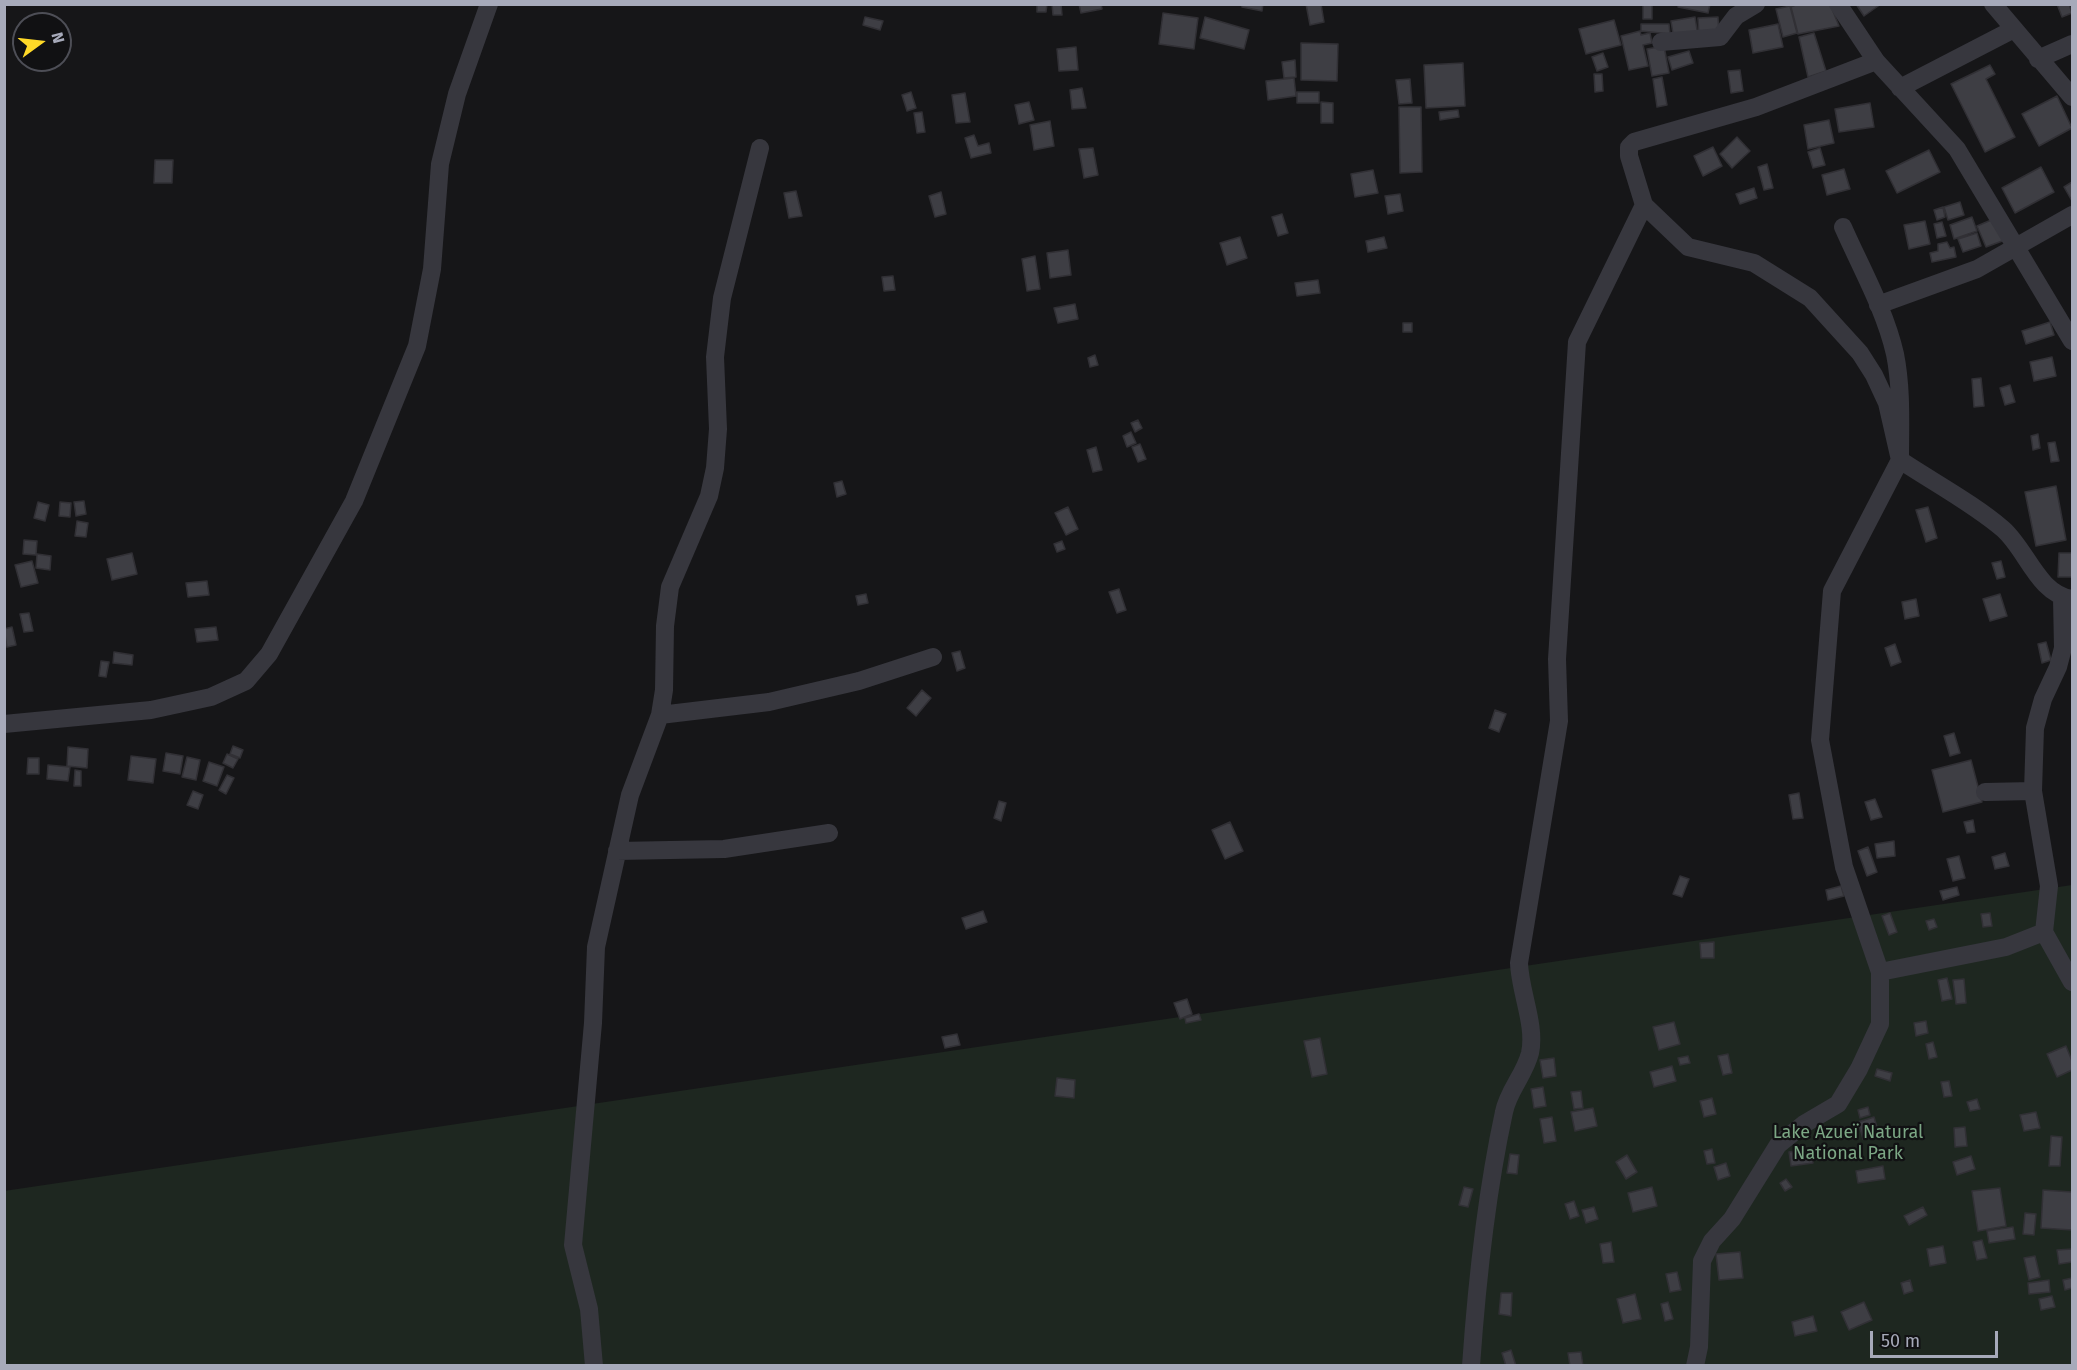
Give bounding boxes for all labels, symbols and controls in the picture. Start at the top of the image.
north arrow [12,12,72,72]
text: N [47,30,68,45]
park label: Lake Azueï Natural National Park [1773,1122,1923,1164]
scale bar [1873,1319,2000,1357]
text: 50 m [1881,1330,1920,1352]

